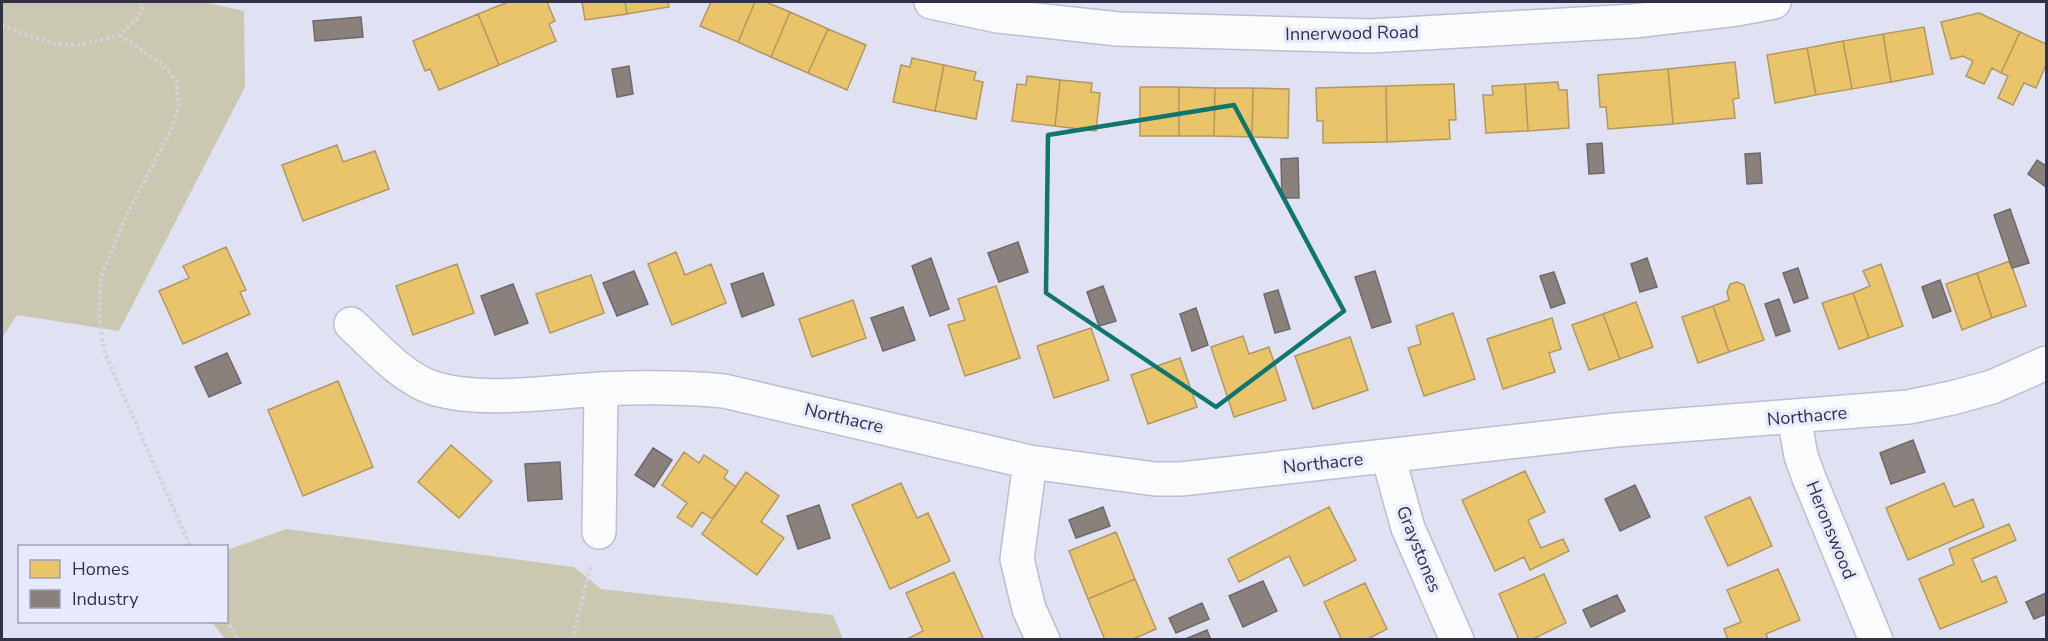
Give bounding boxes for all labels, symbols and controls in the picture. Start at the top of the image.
street label: Innerwood Road [1285,20,1419,46]
street label: Northacre [802,397,886,439]
street label: Northacre [1766,401,1848,431]
street label: Northacre [1282,447,1364,479]
street label: Heronswood [1800,477,1862,583]
street label: Graystones [1391,502,1447,596]
legend [18,545,228,623]
text: Homes [72,557,129,581]
text: Industry [72,587,139,611]

